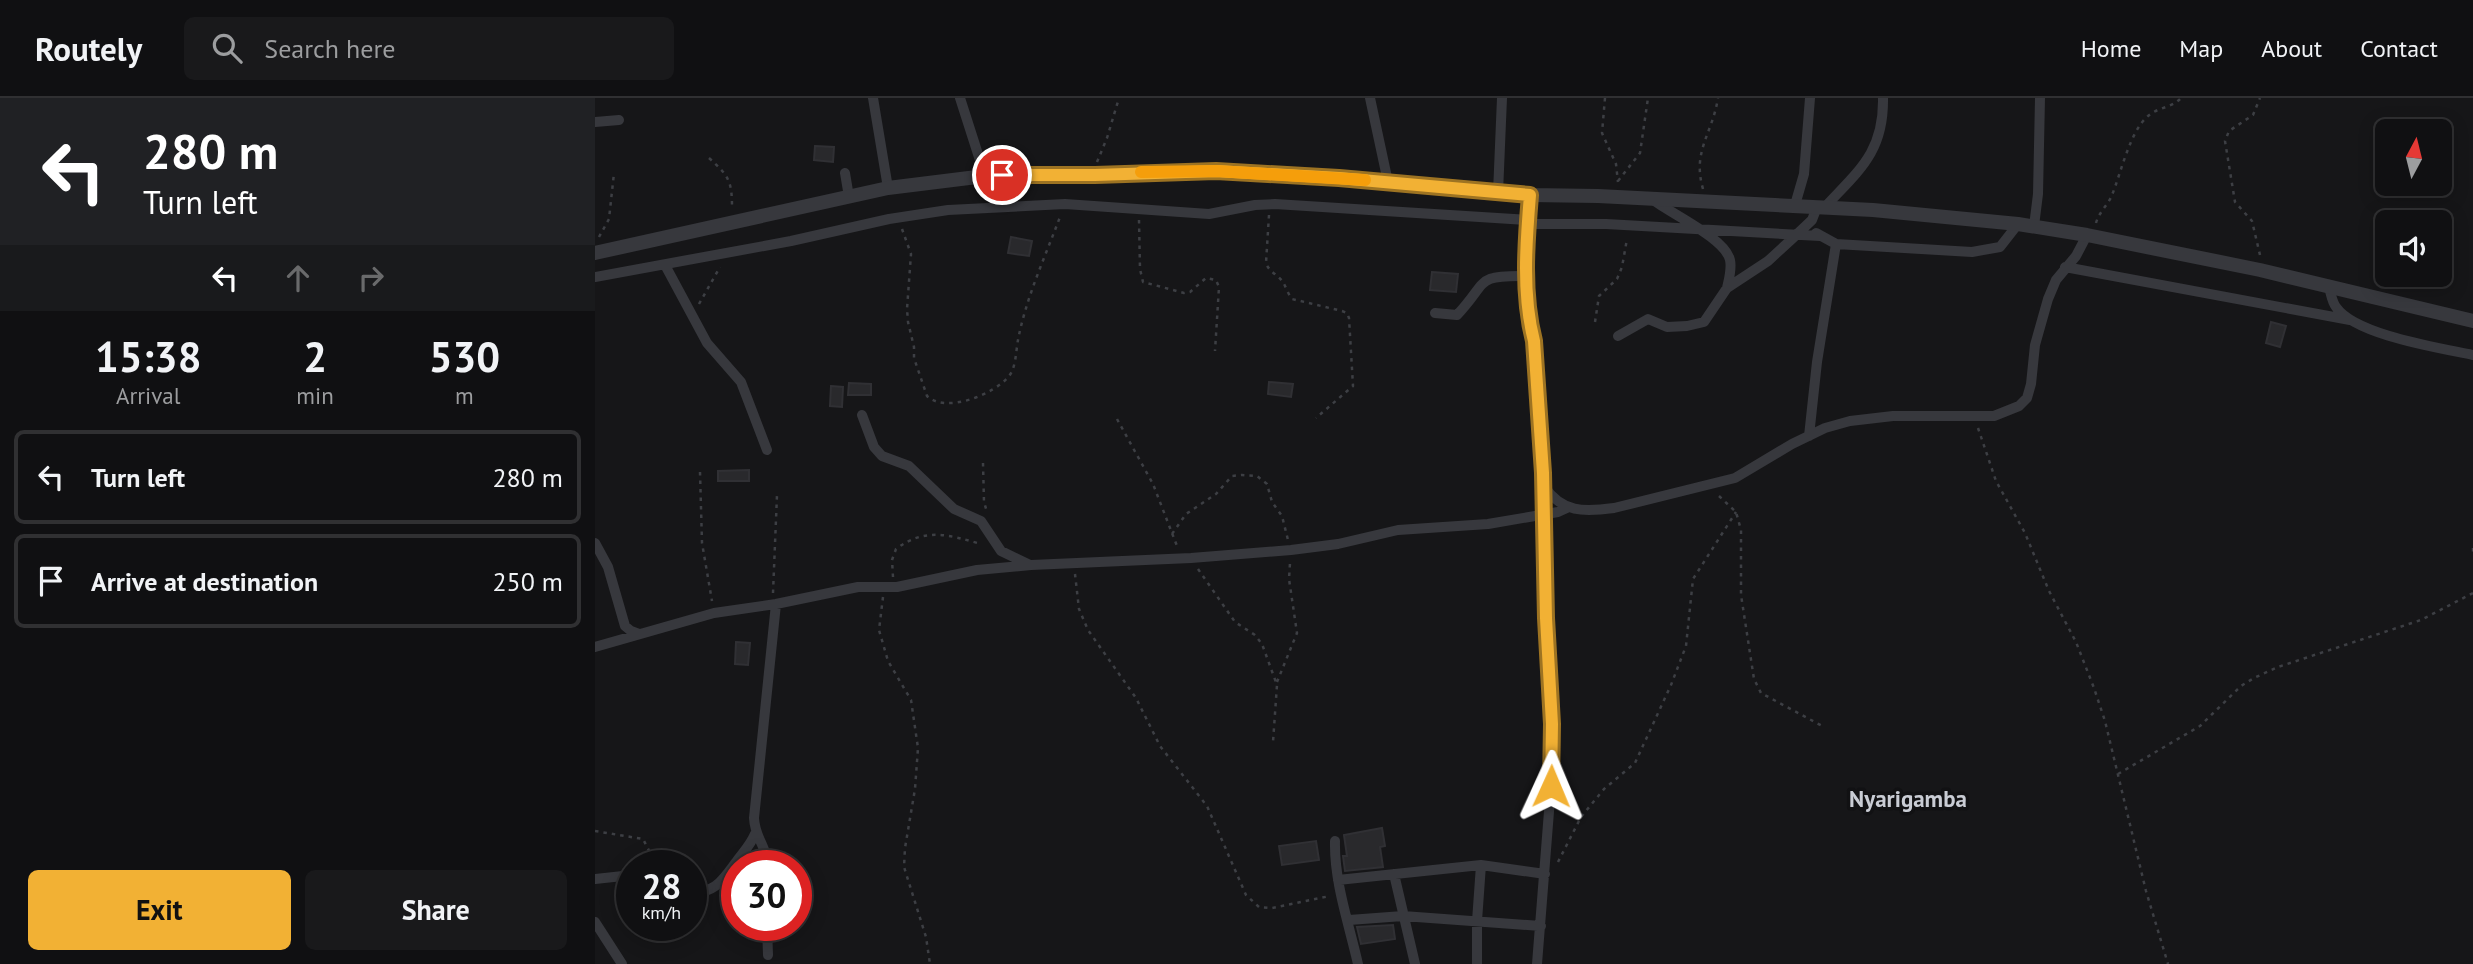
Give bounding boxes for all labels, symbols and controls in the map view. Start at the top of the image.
search box [184,17,674,80]
text: Routely [35,27,142,70]
icon: search [208,29,246,67]
text: Search here [264,32,395,65]
text: Home [2081,33,2141,64]
text: Map [2179,33,2223,64]
text: About [2261,33,2322,64]
text: Contact [2360,33,2438,64]
text: 280 m [143,119,278,183]
north arrow [2375,119,2452,196]
map controls [2375,119,2452,287]
icon: left [28,126,119,217]
pin [972,145,1032,205]
icon: arrive [983,156,1021,194]
text: Turn left [143,181,258,223]
button: sound [2375,210,2452,287]
icon: left [206,259,244,297]
icon: ahead [279,259,317,297]
icon: right [352,259,390,297]
text: 15:38 [95,329,201,384]
text: 2 [303,329,327,384]
text: 530 [429,329,500,384]
text: Arrival [116,381,180,410]
text: min [296,381,334,410]
text: m [455,381,474,410]
icon: left [32,458,70,496]
text: Turn left [91,461,185,494]
text: 280 m [492,461,563,494]
icon: arrive [32,562,70,600]
text: Arrive at destination [91,565,318,598]
text: 250 m [492,565,563,598]
position arrow [1514,749,1588,823]
district label: Nyarigamba [1849,784,1967,813]
speed limit sign: 30 [721,850,812,941]
text: 28 [642,863,681,909]
button: Exit [28,870,291,950]
button: Share [305,870,567,950]
text: km/h [642,901,681,924]

